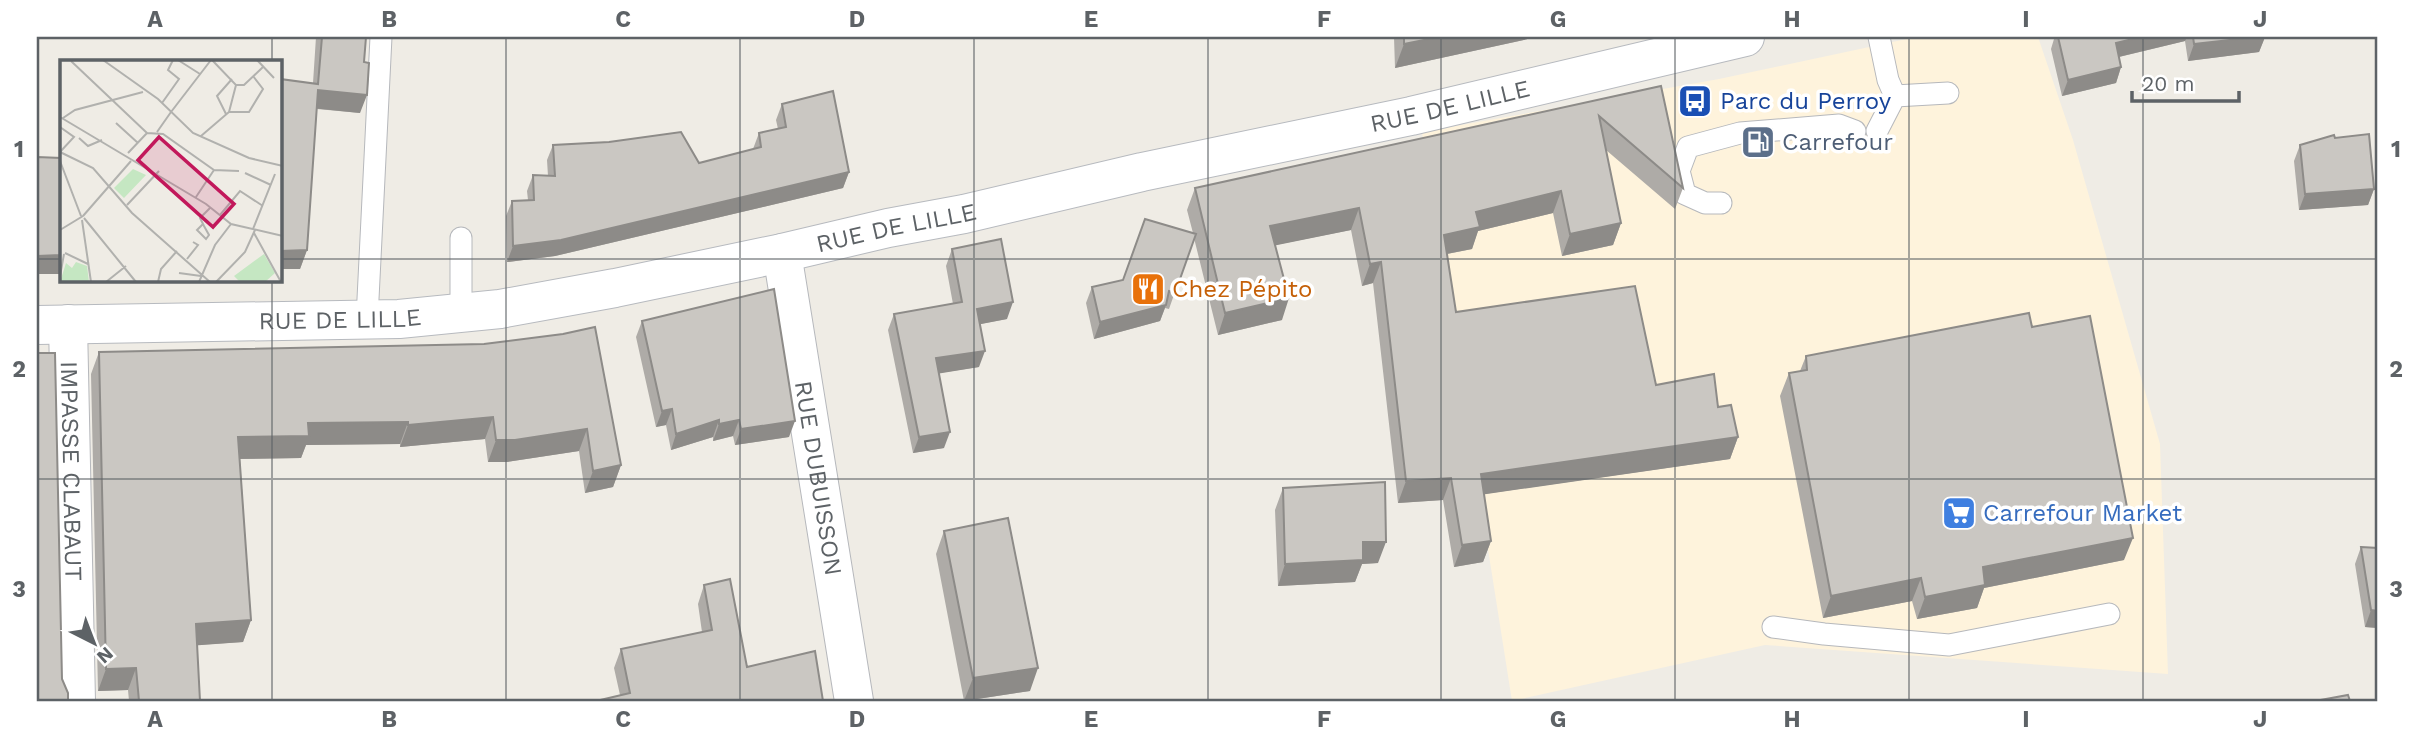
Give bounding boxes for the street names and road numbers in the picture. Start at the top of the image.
street label: RUE DE LILLE [1368,74,1532,138]
street label: RUE DE LILLE [813,198,979,258]
street label: RUE DE LILLE [258,303,423,335]
street label: IMPASSE CLABAUT [55,361,87,581]
street label: RUE DUBUISSON [789,379,848,578]

